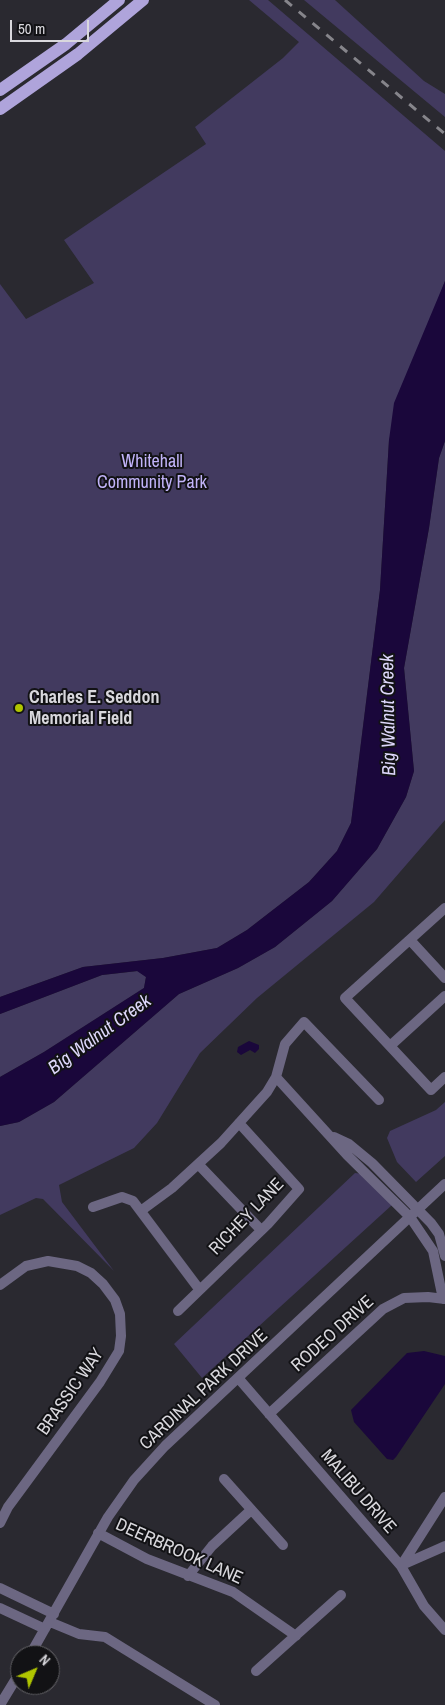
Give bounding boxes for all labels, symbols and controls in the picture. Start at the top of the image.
scale bar [12,10,91,42]
text: 50 m [18,18,45,39]
park label: Whitehall Community Park [97,451,207,494]
water label: Big Walnut Creek [377,654,401,776]
place label: Charles E. Seddon Memorial Field [29,687,159,730]
marker: Charles E. Seddon Memorial Field [13,702,25,714]
water label: Big Walnut Creek [44,990,156,1080]
street label: RICHEY LANE [205,1174,289,1260]
street label: RODEO DRIVE [287,1291,379,1377]
street label: CARDINAL PARK DRIVE [136,1325,272,1455]
street label: BRASSIC WAY [33,1344,109,1440]
street label: MALIBU DRIVE [316,1446,400,1538]
street label: DEERBROOK LANE [112,1514,246,1590]
north arrow [10,1645,60,1695]
text: N [36,1651,54,1669]

